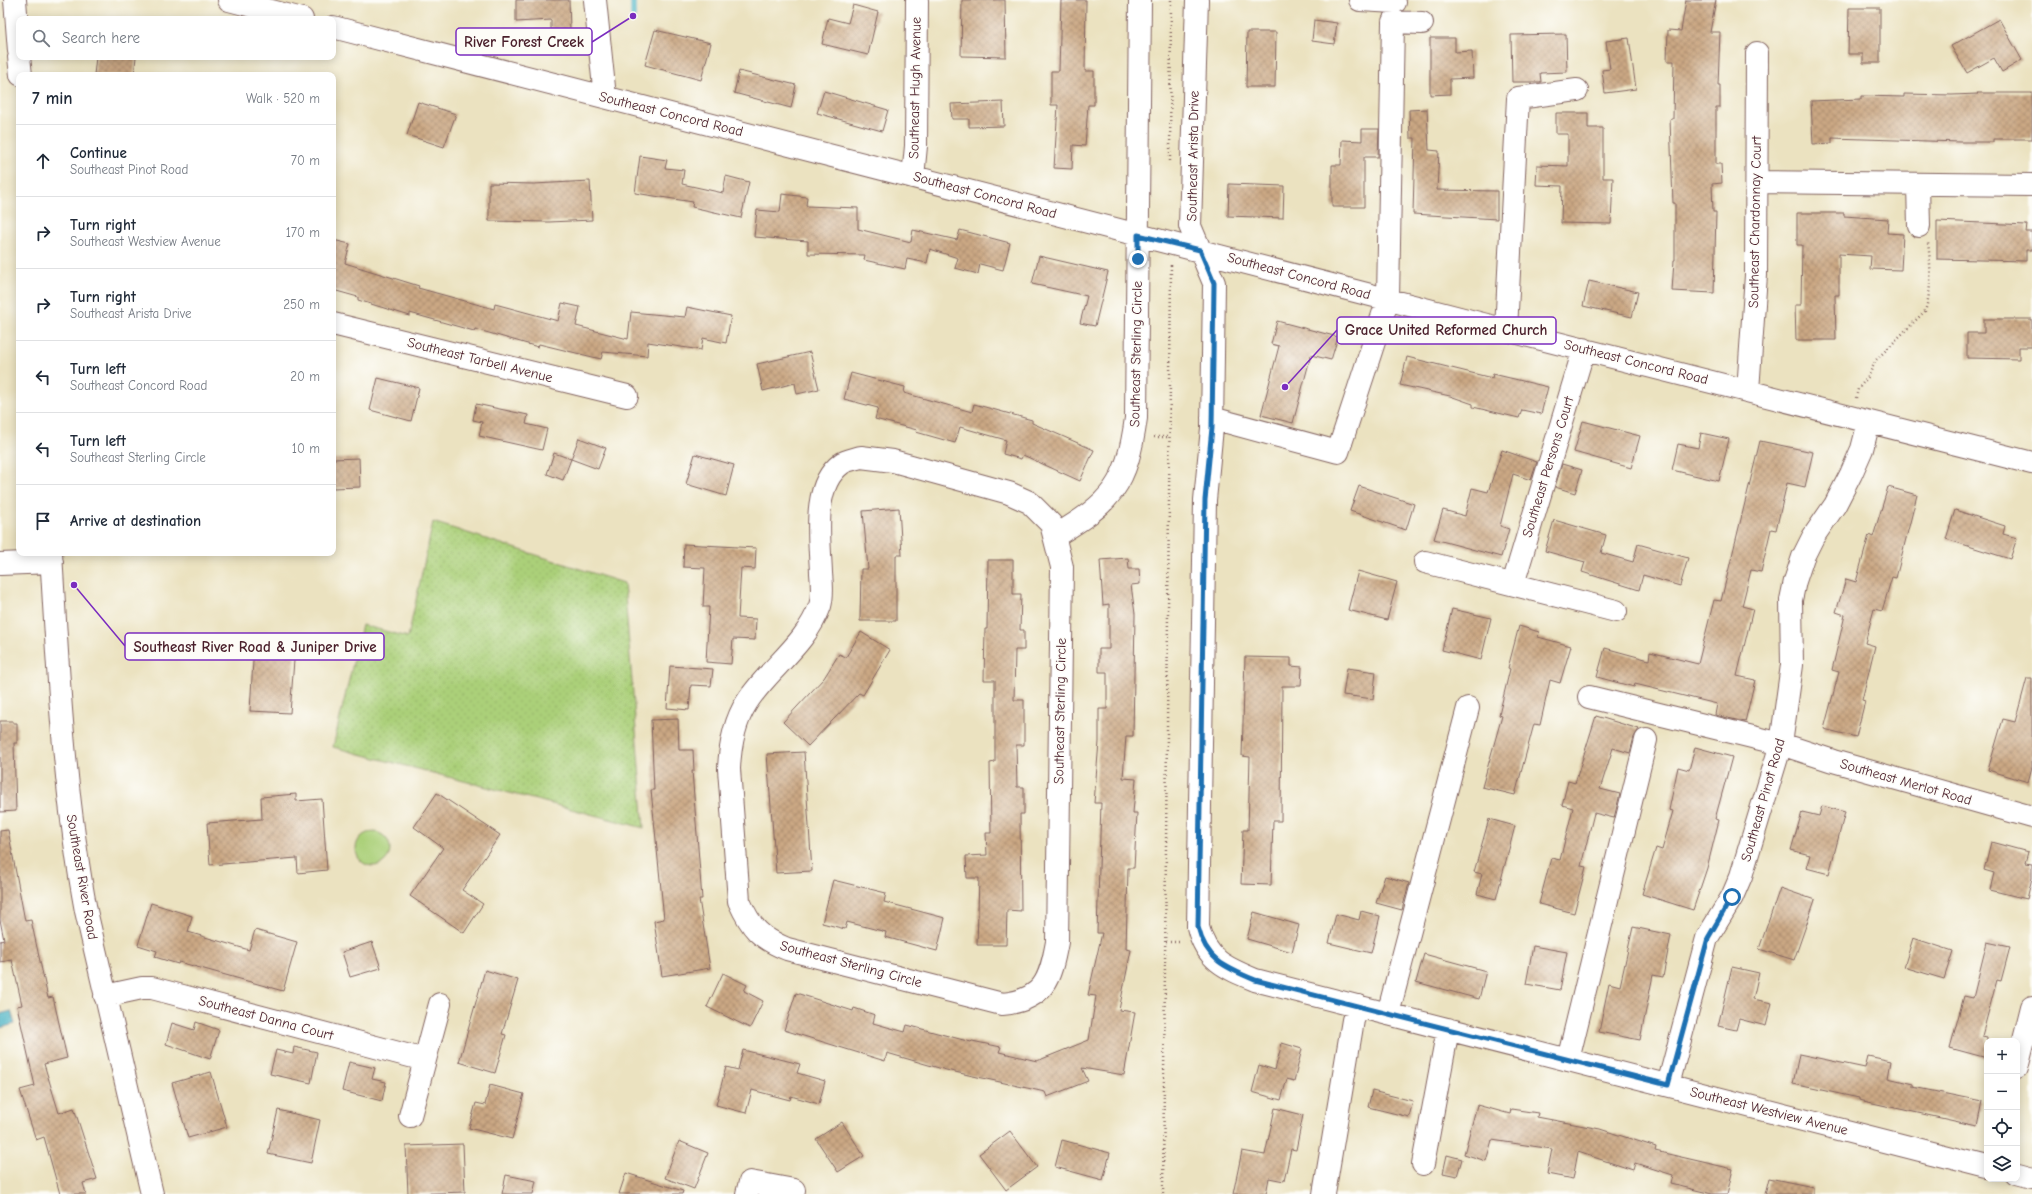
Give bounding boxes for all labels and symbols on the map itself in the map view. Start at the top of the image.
street label: Southeast Hugh Avenue [905,17,925,159]
callout: River Forest Creek [456,28,592,55]
text: River Forest Creek [464,33,585,51]
street label: Southeast Concord Road [597,88,745,140]
street label: Southeast Arista Drive [1183,90,1203,222]
street label: Southeast Chardonnay Court [1745,135,1765,308]
street label: Southeast Concord Road [911,168,1059,222]
street label: Southeast Concord Road [1225,249,1373,303]
route end [1129,250,1147,268]
street label: Southeast Sterling Circle [1126,281,1146,427]
callout: Grace United Reformed Church [1337,317,1556,344]
text: Grace United Reformed Church [1345,321,1547,339]
street label: Southeast Tarbell Avenue [406,334,554,386]
street label: Southeast Concord Road [1562,336,1710,388]
street label: Southeast Persons Court [1518,394,1578,540]
callout: Southeast River Road & Juniper Drive [125,633,384,660]
text: Southeast River Road & Juniper Drive [133,638,377,656]
street label: Southeast Sterling Circle [1050,638,1070,784]
street label: Southeast Pinot Road [1737,736,1789,864]
street label: Southeast Merlot Road [1838,755,1974,809]
street label: Southeast River Road [63,813,101,941]
route start [1723,888,1741,906]
street label: Southeast Sterling Circle [778,937,924,991]
street label: Southeast Danna Court [197,992,336,1044]
street label: Southeast Westview Avenue [1688,1083,1850,1139]

